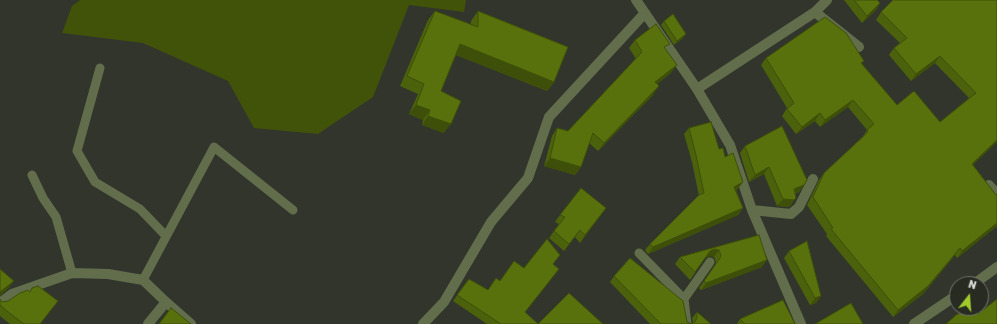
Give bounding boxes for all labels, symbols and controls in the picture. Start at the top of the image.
north arrow [949,276,989,316]
text: N [967,278,978,292]

